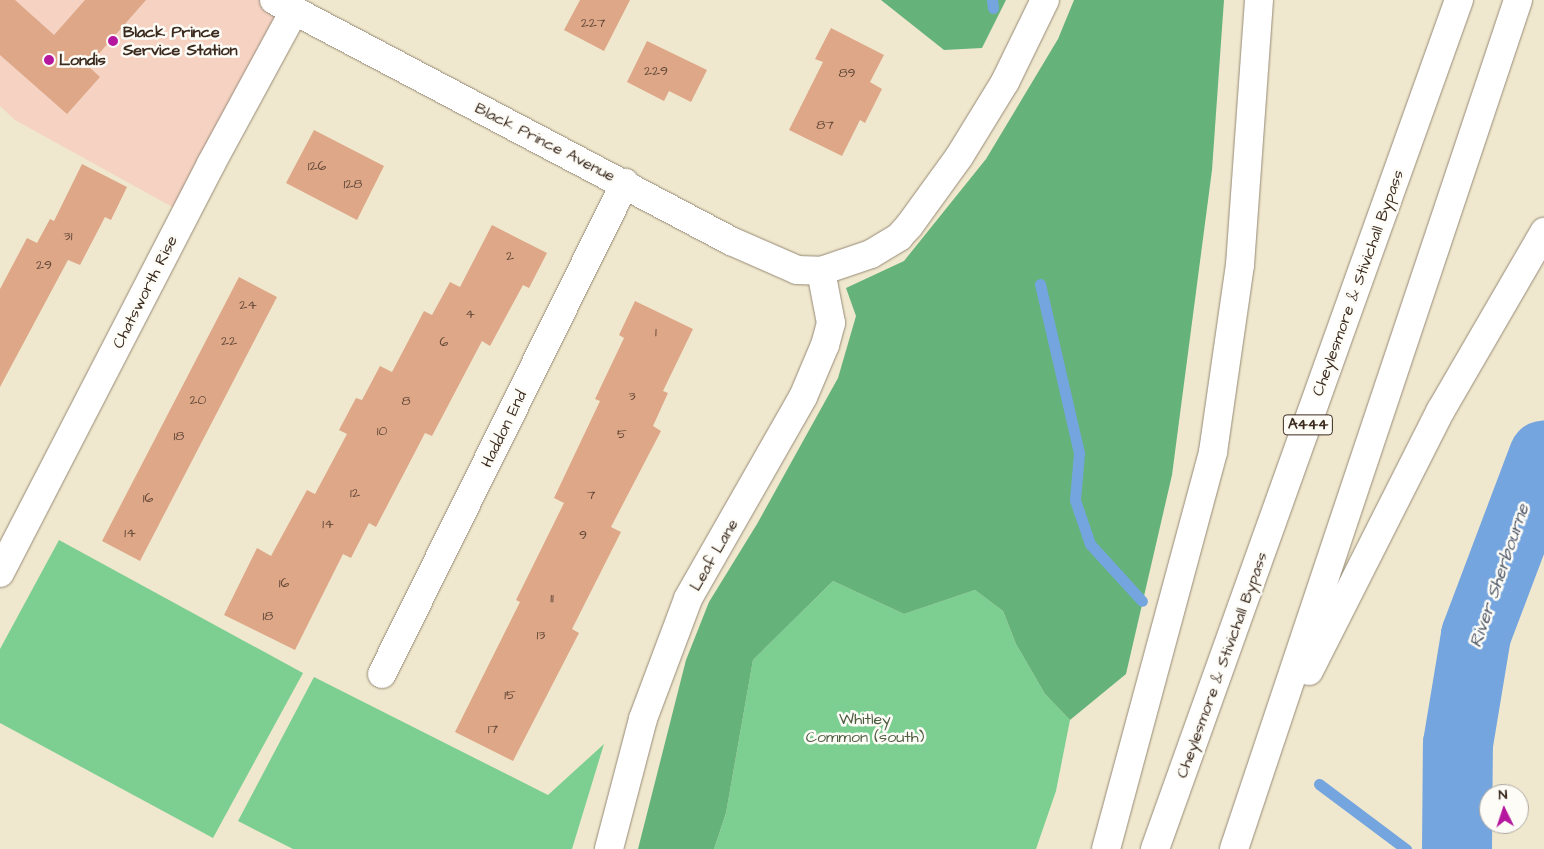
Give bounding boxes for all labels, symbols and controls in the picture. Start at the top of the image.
house number: 227 [581,15,605,31]
place label: Black Prince Service Station [123,22,237,60]
marker: Black Prince Service Station [107,35,119,47]
place label: Londis [59,50,106,70]
marker: Londis [43,54,55,66]
house number: 229 [644,63,668,79]
house number: 89 [838,65,856,81]
street label: Black Prince Avenue [472,98,618,186]
house number: 87 [816,117,834,133]
house number: 126 [308,158,326,174]
street label: Cheylesmore & Stivichall Bypass [1308,167,1408,399]
house number: 128 [344,176,362,192]
house number: 31 [64,228,72,244]
street label: Chatsworth Rise [108,232,182,352]
house number: 2 [506,248,514,264]
house number: 29 [36,257,52,273]
house number: 24 [239,297,257,313]
house number: 4 [465,306,475,322]
house number: 1 [655,324,657,340]
house number: 22 [221,333,237,349]
house number: 6 [440,334,448,350]
street label: Haddon End [477,387,531,471]
house number: 3 [628,388,636,404]
house number: 20 [190,392,206,408]
house number: 8 [401,393,411,409]
road number: A444 [1282,412,1334,438]
house number: 10 [377,423,387,439]
house number: 5 [617,426,627,442]
house number: 18 [174,428,184,444]
house number: 12 [350,485,360,501]
house number: 7 [587,487,595,503]
house number: 16 [143,490,153,506]
water label: River Sherbourne [1465,502,1535,650]
house number: 14 [322,516,334,532]
street label: Leaf Lane [686,516,742,594]
house number: 14 [124,525,136,541]
house number: 9 [579,527,587,543]
street label: Cheylesmore & Stivichall Bypass [1172,549,1272,781]
house number: 16 [279,575,289,591]
house number: 11 [550,590,554,606]
house number: 18 [263,608,273,624]
house number: 13 [537,627,545,643]
house number: 15 [504,687,516,703]
park label: Whitley Common (south) [806,709,924,747]
house number: 17 [488,721,498,737]
north arrow [1479,784,1529,834]
text: N [1498,785,1508,805]

